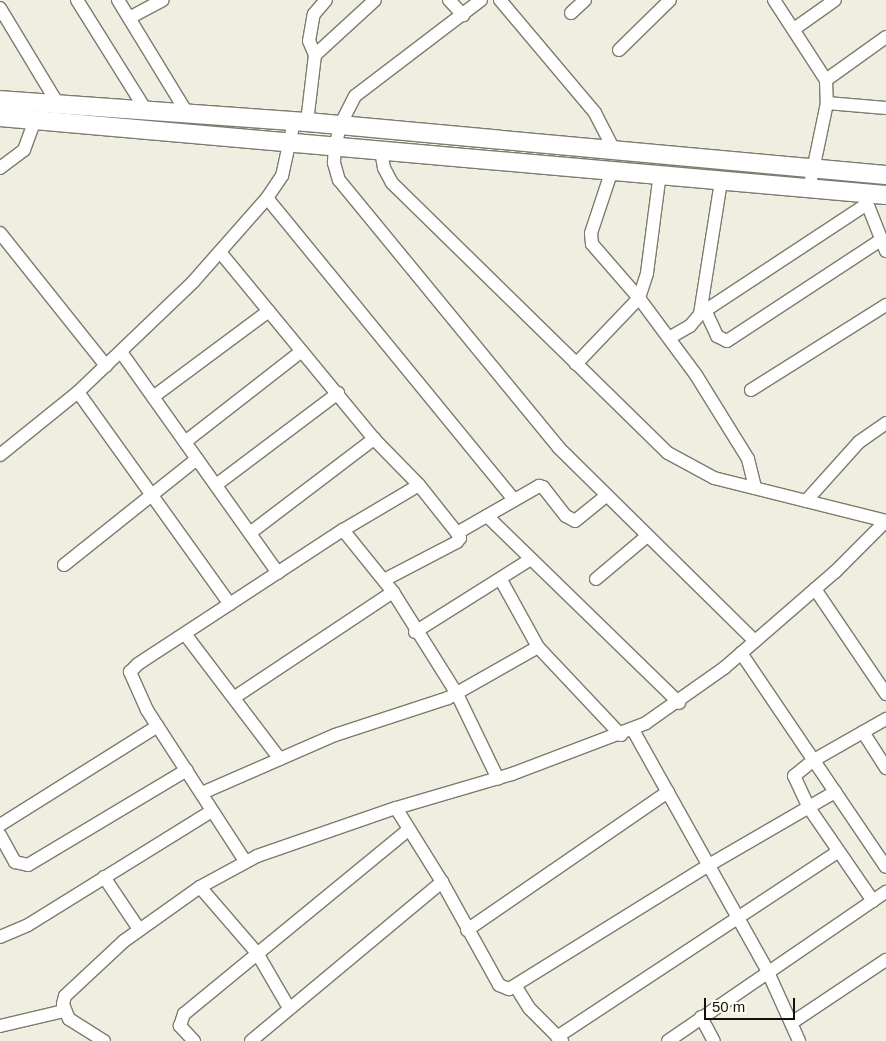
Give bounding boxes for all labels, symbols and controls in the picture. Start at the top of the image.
scale bar [706,988,797,1020]
text: 50 m [712,998,745,1015]

